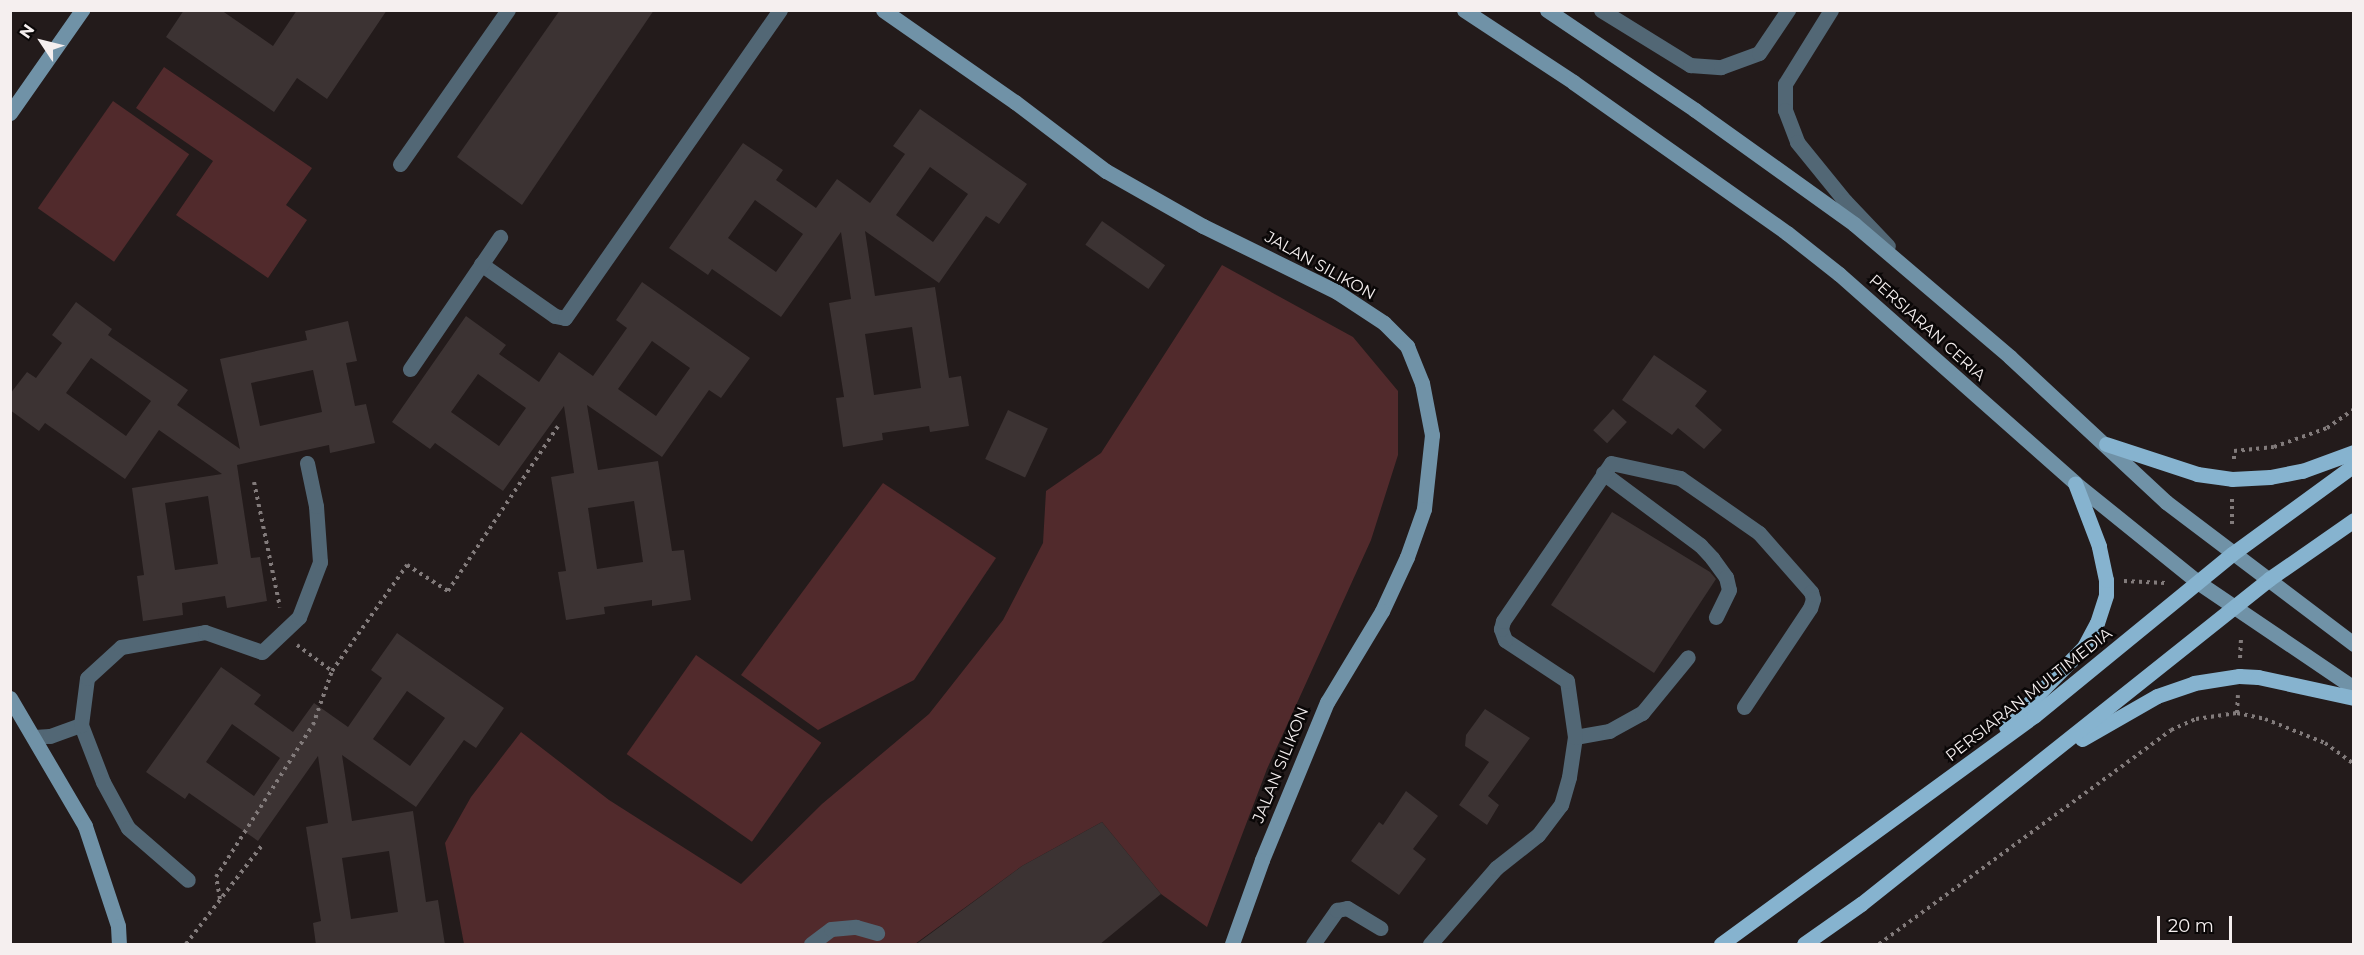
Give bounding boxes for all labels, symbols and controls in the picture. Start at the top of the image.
north arrow [12,12,72,72]
text: N [15,21,38,42]
street label: JALAN SILIKON [1261,228,1379,304]
street label: PERSIARAN CERIA [1865,271,1989,385]
street label: PERSIARAN MULTIMEDIA [1942,624,2116,766]
street label: JALAN SILIKON [1249,704,1313,826]
scale bar [2160,904,2235,942]
text: 20 m [2168,915,2214,937]

